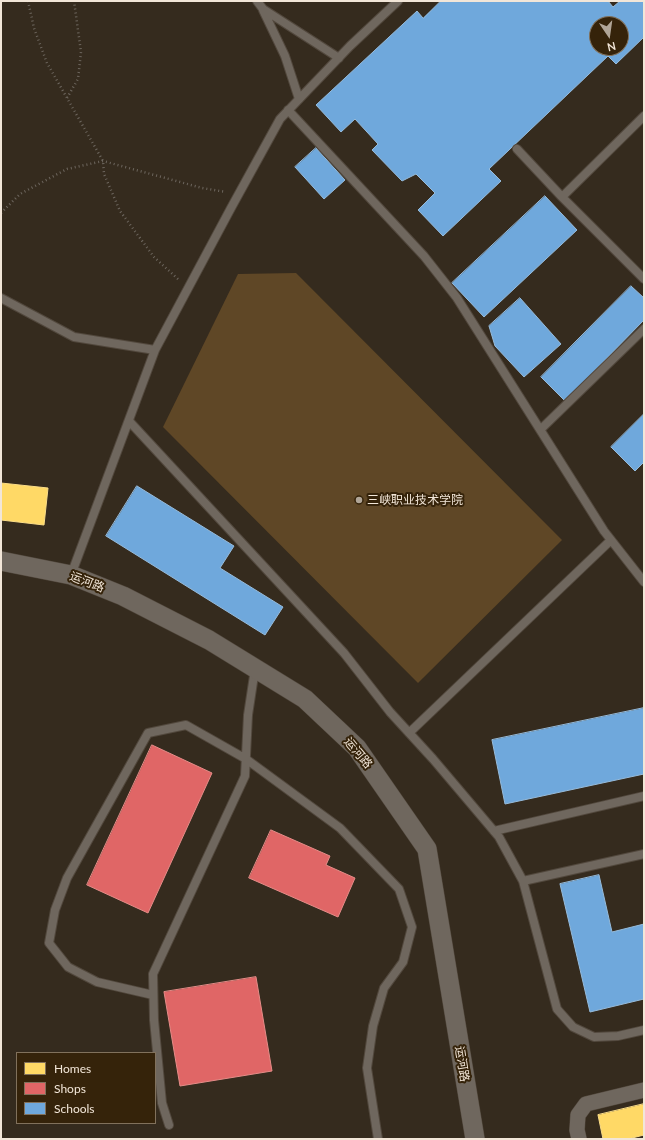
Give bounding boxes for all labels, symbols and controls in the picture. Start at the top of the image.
north arrow [589,16,629,56]
text: N [606,40,617,54]
place label: 三峡职业技术学院 [367,493,463,507]
marker: 三峡职业技术学院 [354,495,364,505]
street label: 运河路 [68,569,106,595]
street label: 运河路 [341,735,375,771]
street label: 运河路 [452,1045,472,1083]
legend [16,1052,156,1124]
text: Homes [54,1061,91,1076]
text: Shops [54,1081,86,1096]
text: Schools [54,1101,95,1116]

